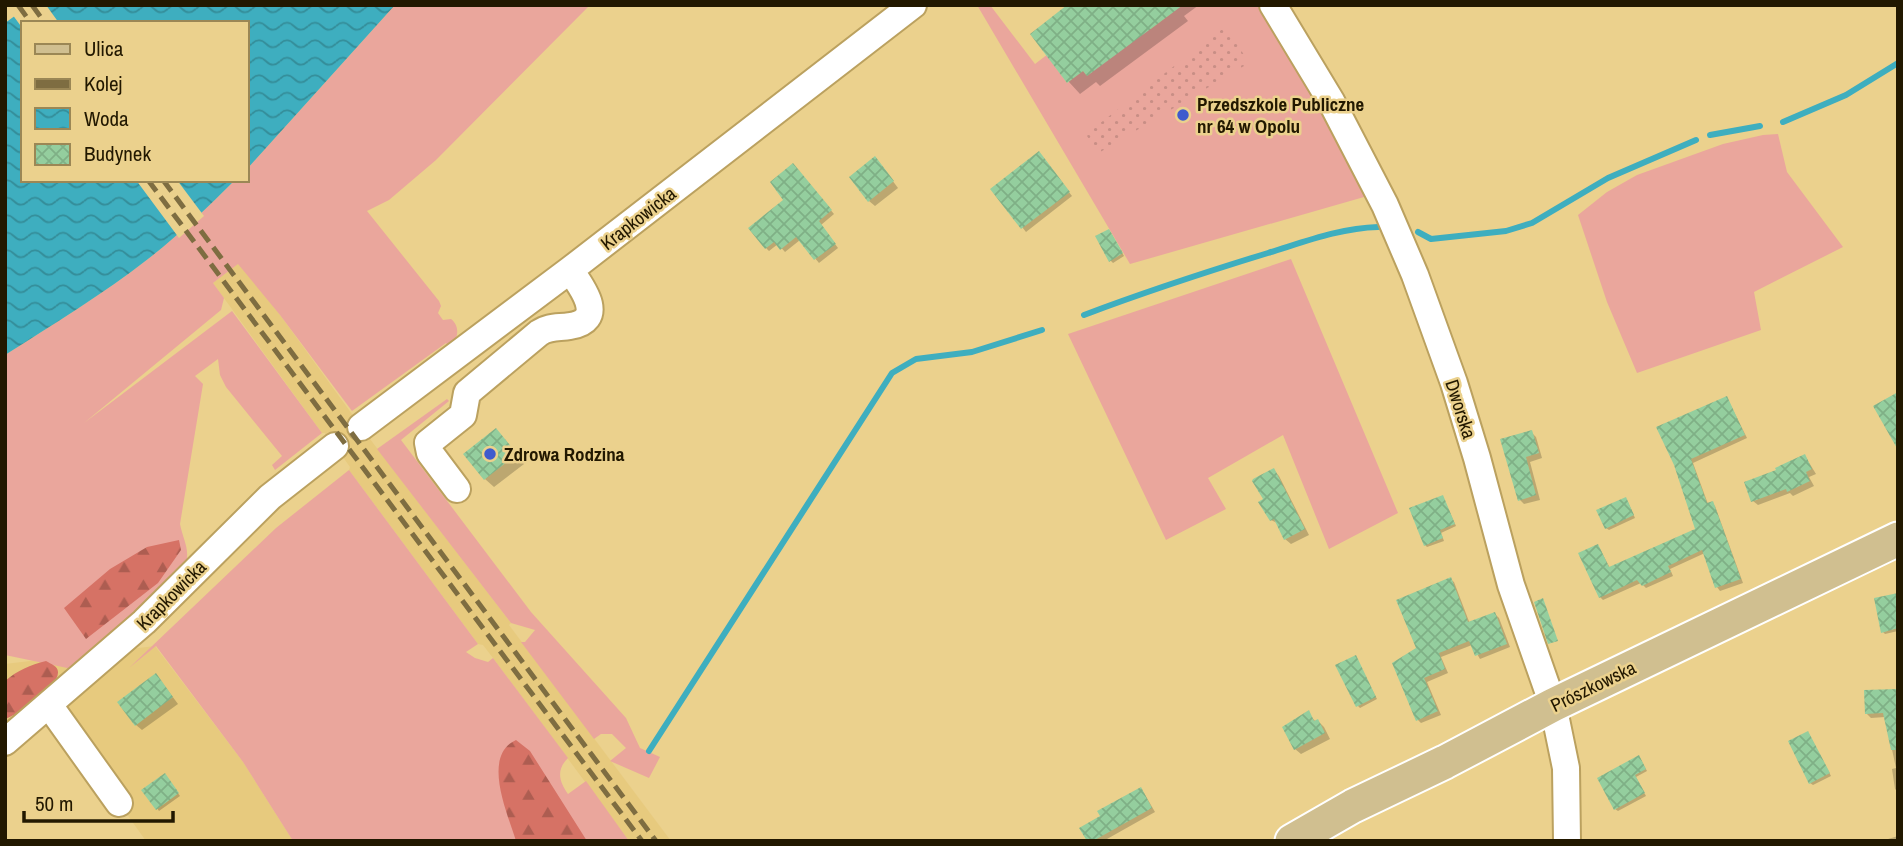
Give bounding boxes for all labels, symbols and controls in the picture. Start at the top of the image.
legend [21,21,248,182]
text: Ulica [84,34,124,63]
text: Kolej [84,69,122,98]
place label: Przedszkole Publiczne nr 64 w Opolu [1197,91,1364,139]
text: Woda [84,104,129,133]
marker: Przedszkole Publiczne nr 64 w Opolu [1175,107,1191,123]
text: Budynek [84,139,151,168]
street label: Krapkowicka [595,180,681,256]
street label: Dworska [1439,376,1483,442]
place label: Zdrowa Rodzina [504,441,625,467]
marker: Zdrowa Rodzina [482,446,498,462]
street label: Krapkowicka [130,554,212,636]
street label: Prószkowska [1546,654,1640,718]
scale bar [24,780,173,824]
text: 50 m [35,789,73,818]

